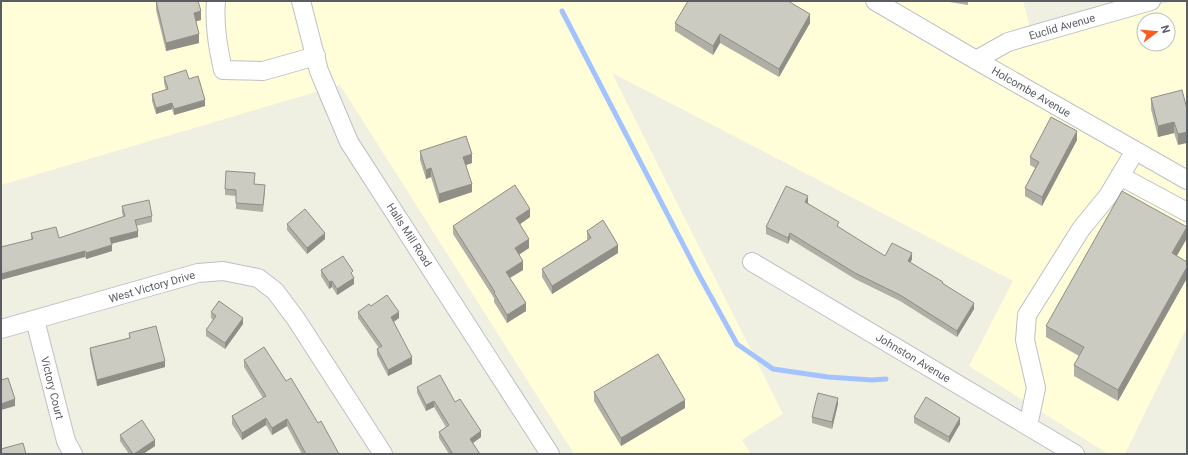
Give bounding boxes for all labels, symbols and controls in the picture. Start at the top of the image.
street label: Euclid Avenue [1027,11,1097,43]
north arrow [1136,12,1176,52]
text: N [1158,24,1173,35]
street label: Holcombe Avenue [989,64,1073,120]
street label: Halls Mill Road [384,201,434,269]
street label: West Victory Drive [107,268,197,306]
street label: Johnston Avenue [873,331,953,385]
street label: Victory Court [38,355,66,421]

